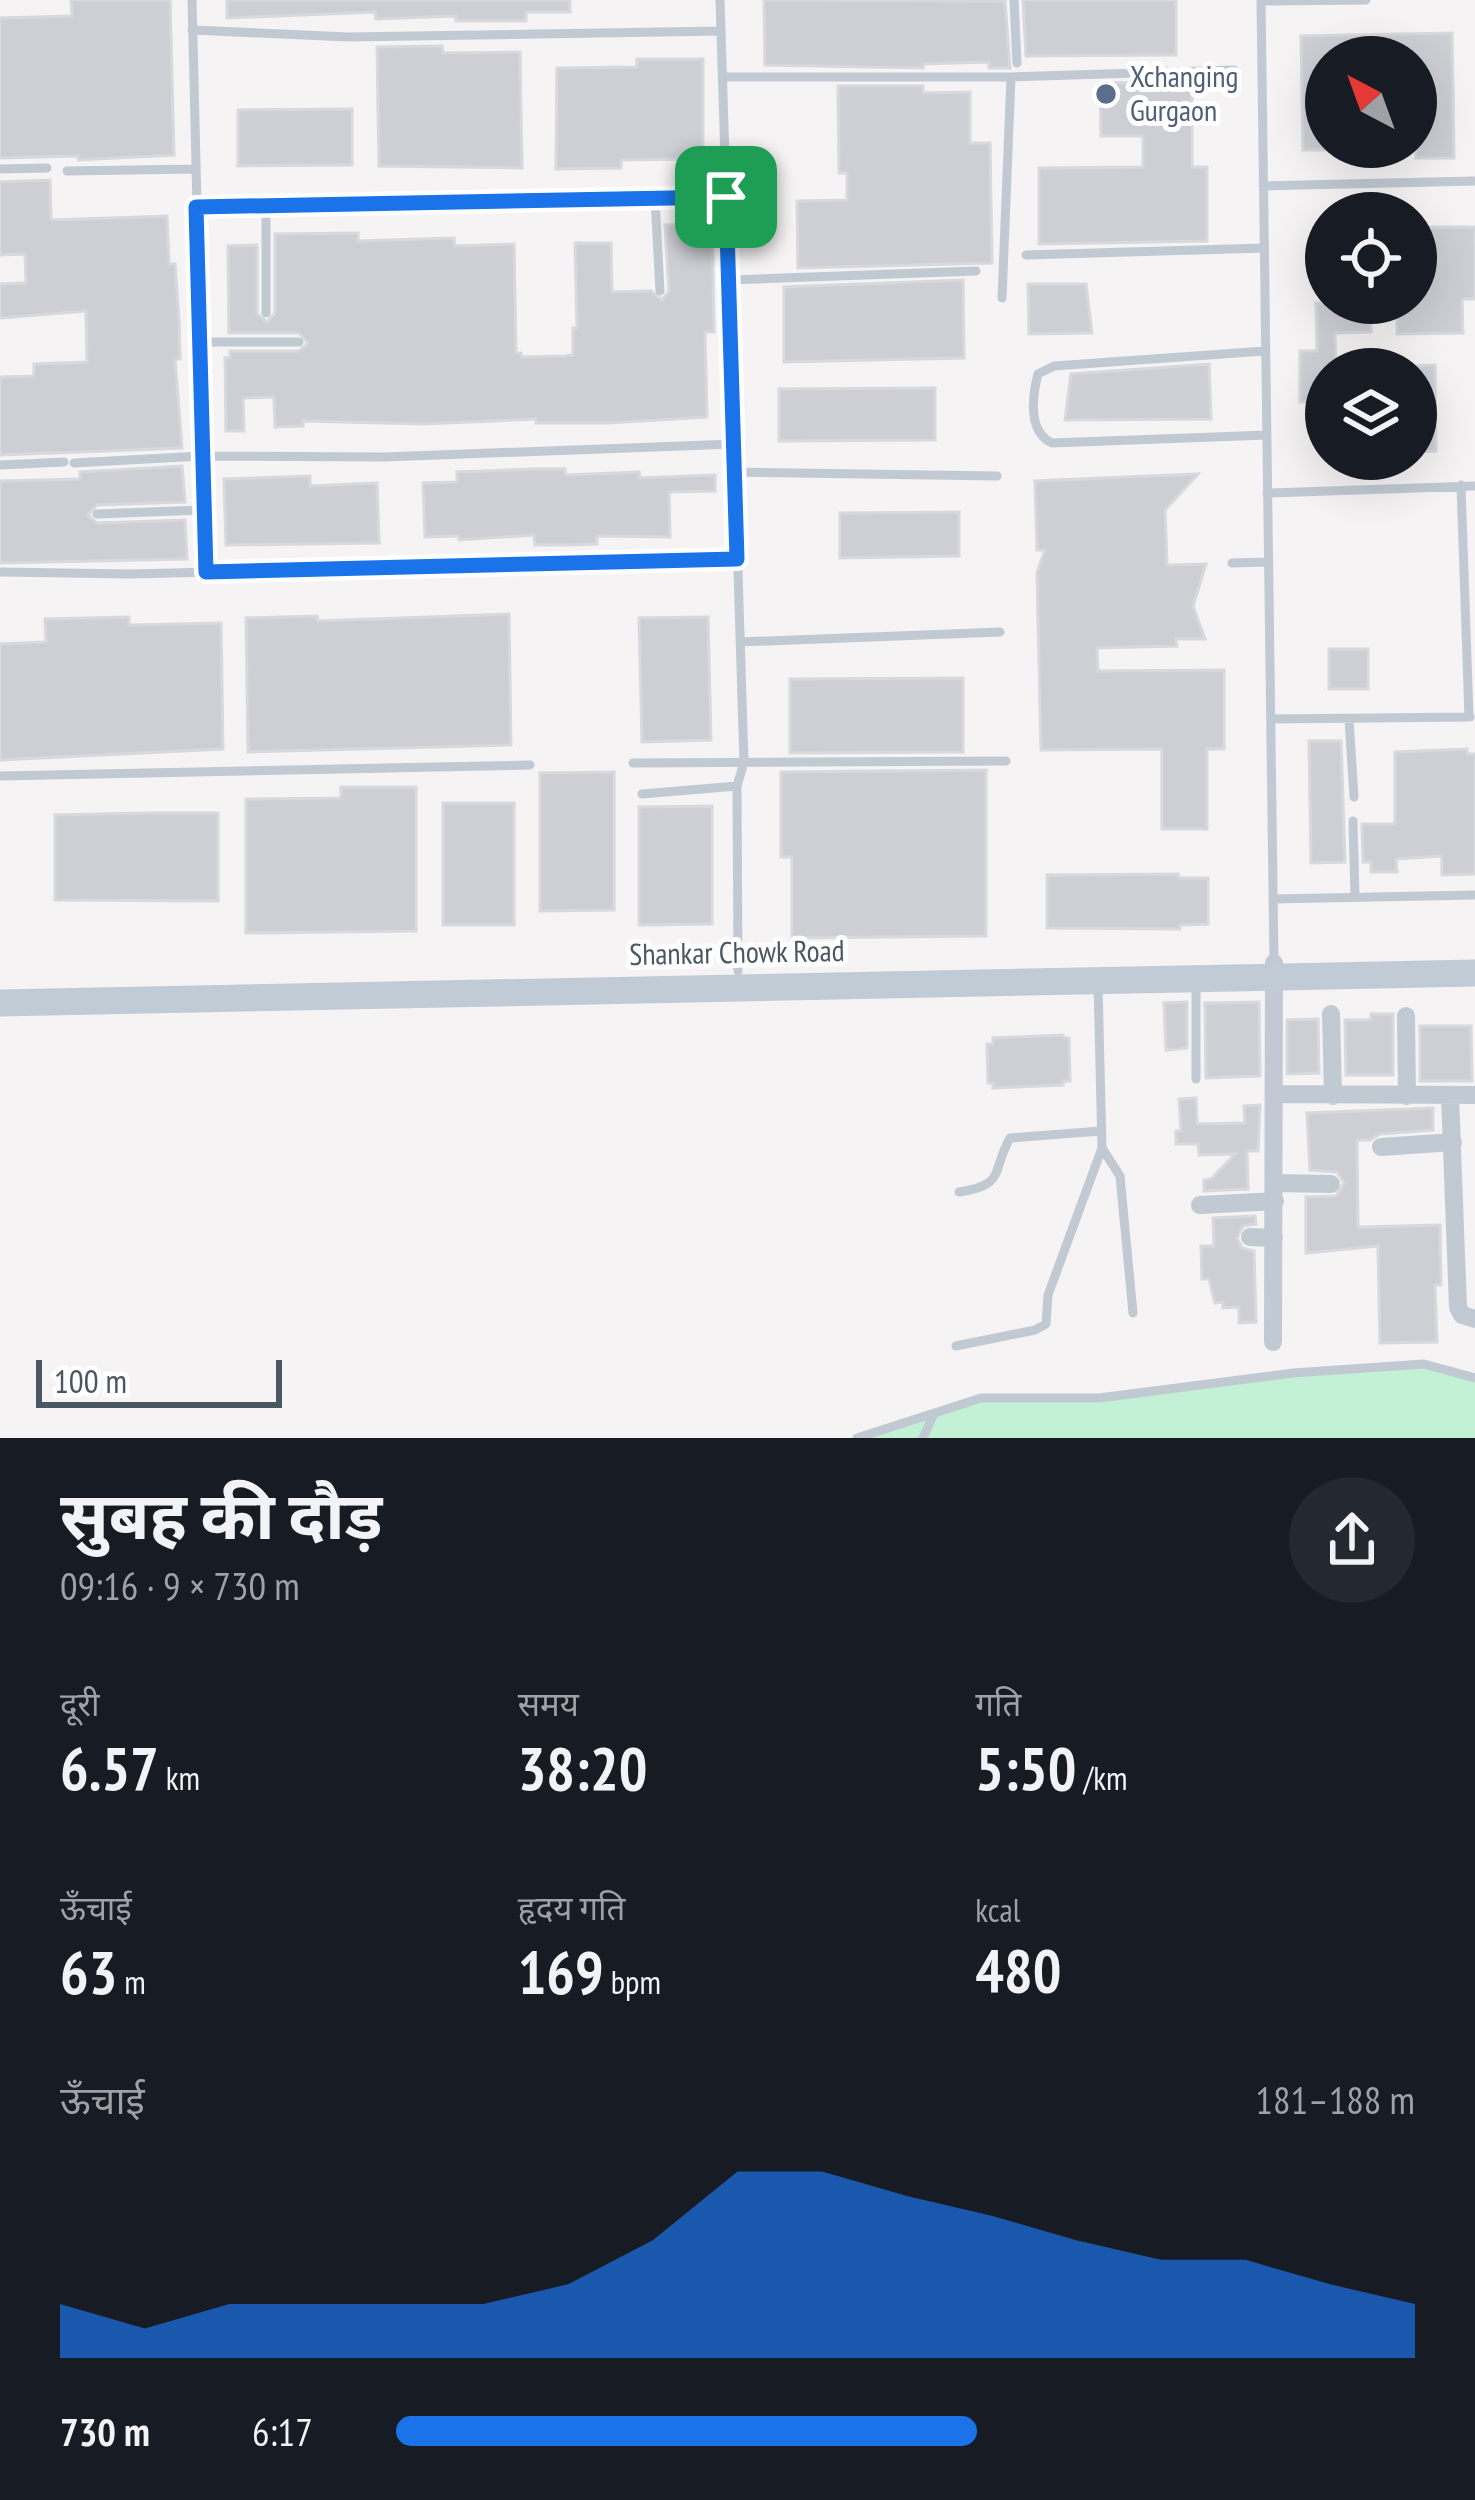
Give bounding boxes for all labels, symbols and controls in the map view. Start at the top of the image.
north arrow [1305,36,1437,168]
map controls [1305,36,1437,480]
place label: Xchanging Gurgaon [1130,56,1238,129]
marker: Xchanging Gurgaon [1093,81,1119,107]
pin [675,146,777,248]
icon: arrive [693,164,759,230]
button: locate [1305,192,1437,324]
button: layers [1305,348,1437,480]
street label: Shankar Chowk Road [629,930,845,973]
scale bar [36,1354,282,1407]
text: 100 m [54,1359,127,1402]
text: सुबह की दौड़ [60,1472,382,1557]
button: share [1289,1477,1415,1603]
text: 09:16 · 9 × 730 m [60,1560,300,1611]
text: दूरी [60,1682,100,1725]
text: समय [518,1682,579,1725]
text: गति [975,1682,1021,1725]
text: 6.57 [60,1729,159,1807]
text: 38:20 [518,1729,647,1807]
text: 5:50 [975,1729,1076,1807]
text: km [159,1756,200,1799]
text: /km [1076,1756,1127,1799]
text: ऊँचाई [60,1886,132,1929]
text: हृदय गति [518,1886,625,1929]
text: kcal [975,1888,1020,1931]
text: 480 [975,1931,1061,2009]
text: 63 [60,1933,117,2011]
text: 169 [518,1933,604,2011]
text: m [117,1960,146,2003]
text: bpm [604,1960,661,2003]
text: ऊँचाई [60,2074,145,2125]
text: 181–188 m [1255,2074,1415,2125]
text: 730 m [60,2406,150,2457]
text: 6:17 [252,2406,313,2457]

